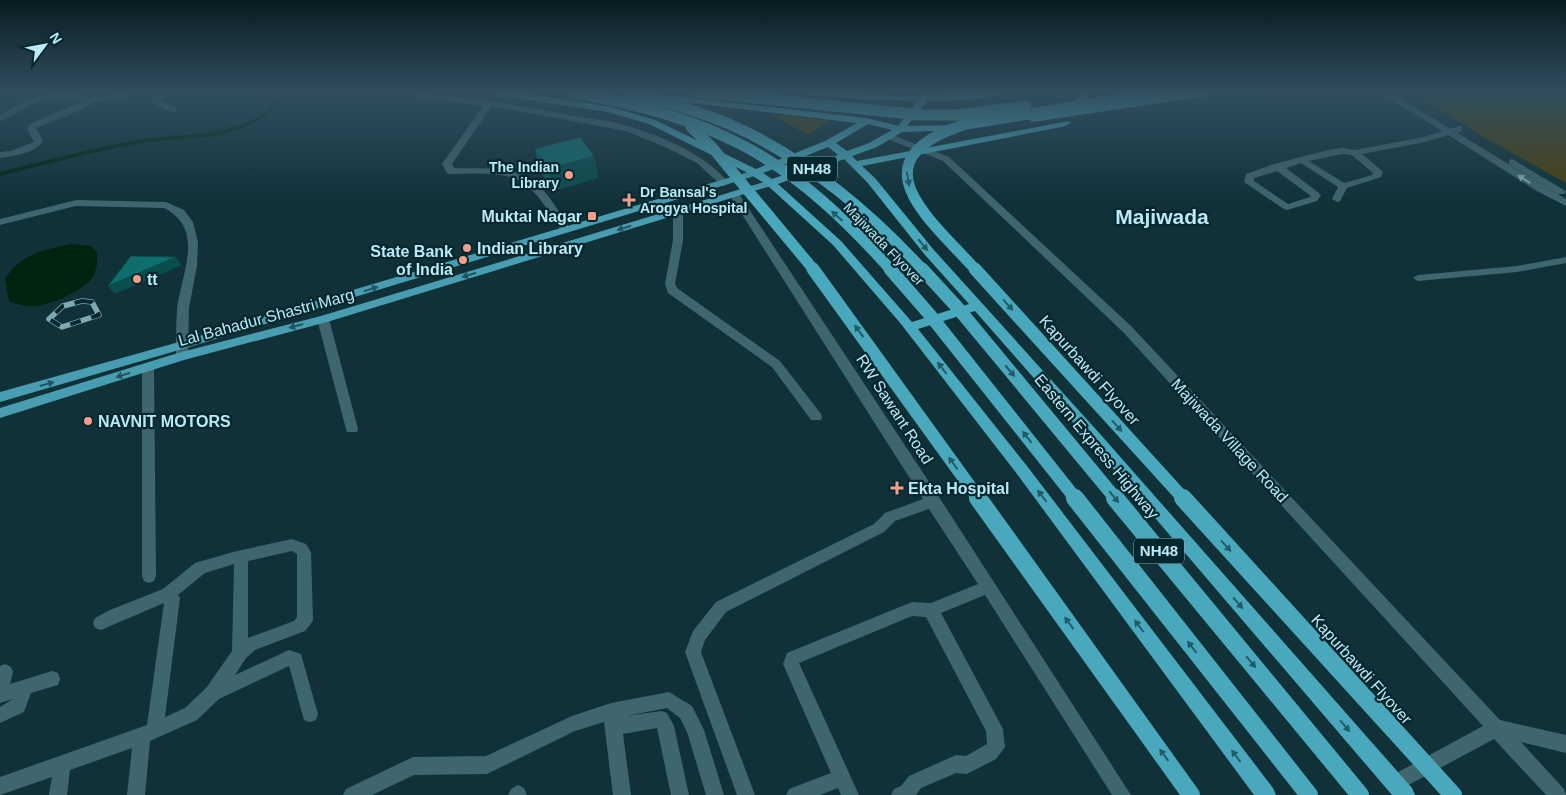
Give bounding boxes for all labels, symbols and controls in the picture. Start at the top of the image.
north arrow [20,20,70,70]
text: N [47,30,65,47]
road number: NH48 [787,156,837,182]
place label: The Indian Library [489,159,559,191]
marker: The Indian Library [563,169,575,181]
one-way arrow [904,172,912,188]
one-way arrow [1517,174,1530,184]
place label: Dr Bansal's Arogya Hospital [640,184,747,216]
marker: Dr Bansal's Arogya Hospital [622,193,636,207]
street label: Majiwada Flyover [840,199,928,289]
district label: Majiwada [1115,205,1209,228]
place label: Muktai Nagar [482,208,582,225]
marker: Muktai Nagar [586,210,598,222]
one-way arrow [831,211,843,222]
one-way arrow [617,224,632,232]
one-way arrow [918,238,929,251]
place label: Indian Library [477,240,583,257]
marker: Indian Library [461,242,473,254]
place label: State Bank of India [370,243,453,278]
marker: State Bank of India [457,254,469,266]
place label: tt [147,271,158,288]
one-way arrow [461,271,476,279]
marker: tt [131,273,143,285]
one-way arrow [363,284,378,292]
street label: Lal Bahadur Shastri Marg [176,286,356,349]
one-way arrow [1002,299,1014,311]
street label: Kapurbawdi Flyover [1036,312,1144,429]
one-way arrow [289,322,304,330]
one-way arrow [854,324,864,337]
street label: RW Sawant Road [853,351,936,467]
one-way arrow [936,362,947,375]
one-way arrow [1005,365,1016,378]
one-way arrow [115,371,130,379]
street label: Eastern Express Highway [1031,371,1162,522]
street label: Majiwada Village Road [1168,375,1291,506]
one-way arrow [39,379,54,387]
place label: NAVNIT MOTORS [98,413,231,430]
marker: NAVNIT MOTORS [82,415,94,427]
one-way arrow [1111,419,1123,431]
one-way arrow [1021,431,1032,444]
one-way arrow [949,456,959,469]
place label: Ekta Hospital [908,480,1009,497]
marker: Ekta Hospital [890,481,904,495]
one-way arrow [1036,490,1047,503]
one-way arrow [1108,490,1119,503]
road number: NH48 [1134,538,1184,564]
one-way arrow [1220,539,1232,551]
one-way arrow [1233,597,1244,610]
street label: Kapurbawdi Flyover [1308,611,1416,728]
one-way arrow [1064,616,1074,630]
one-way arrow [1134,619,1144,633]
one-way arrow [1187,641,1198,654]
one-way arrow [1245,656,1256,669]
one-way arrow [1339,720,1350,732]
one-way arrow [1158,749,1169,762]
one-way arrow [1231,750,1242,763]

